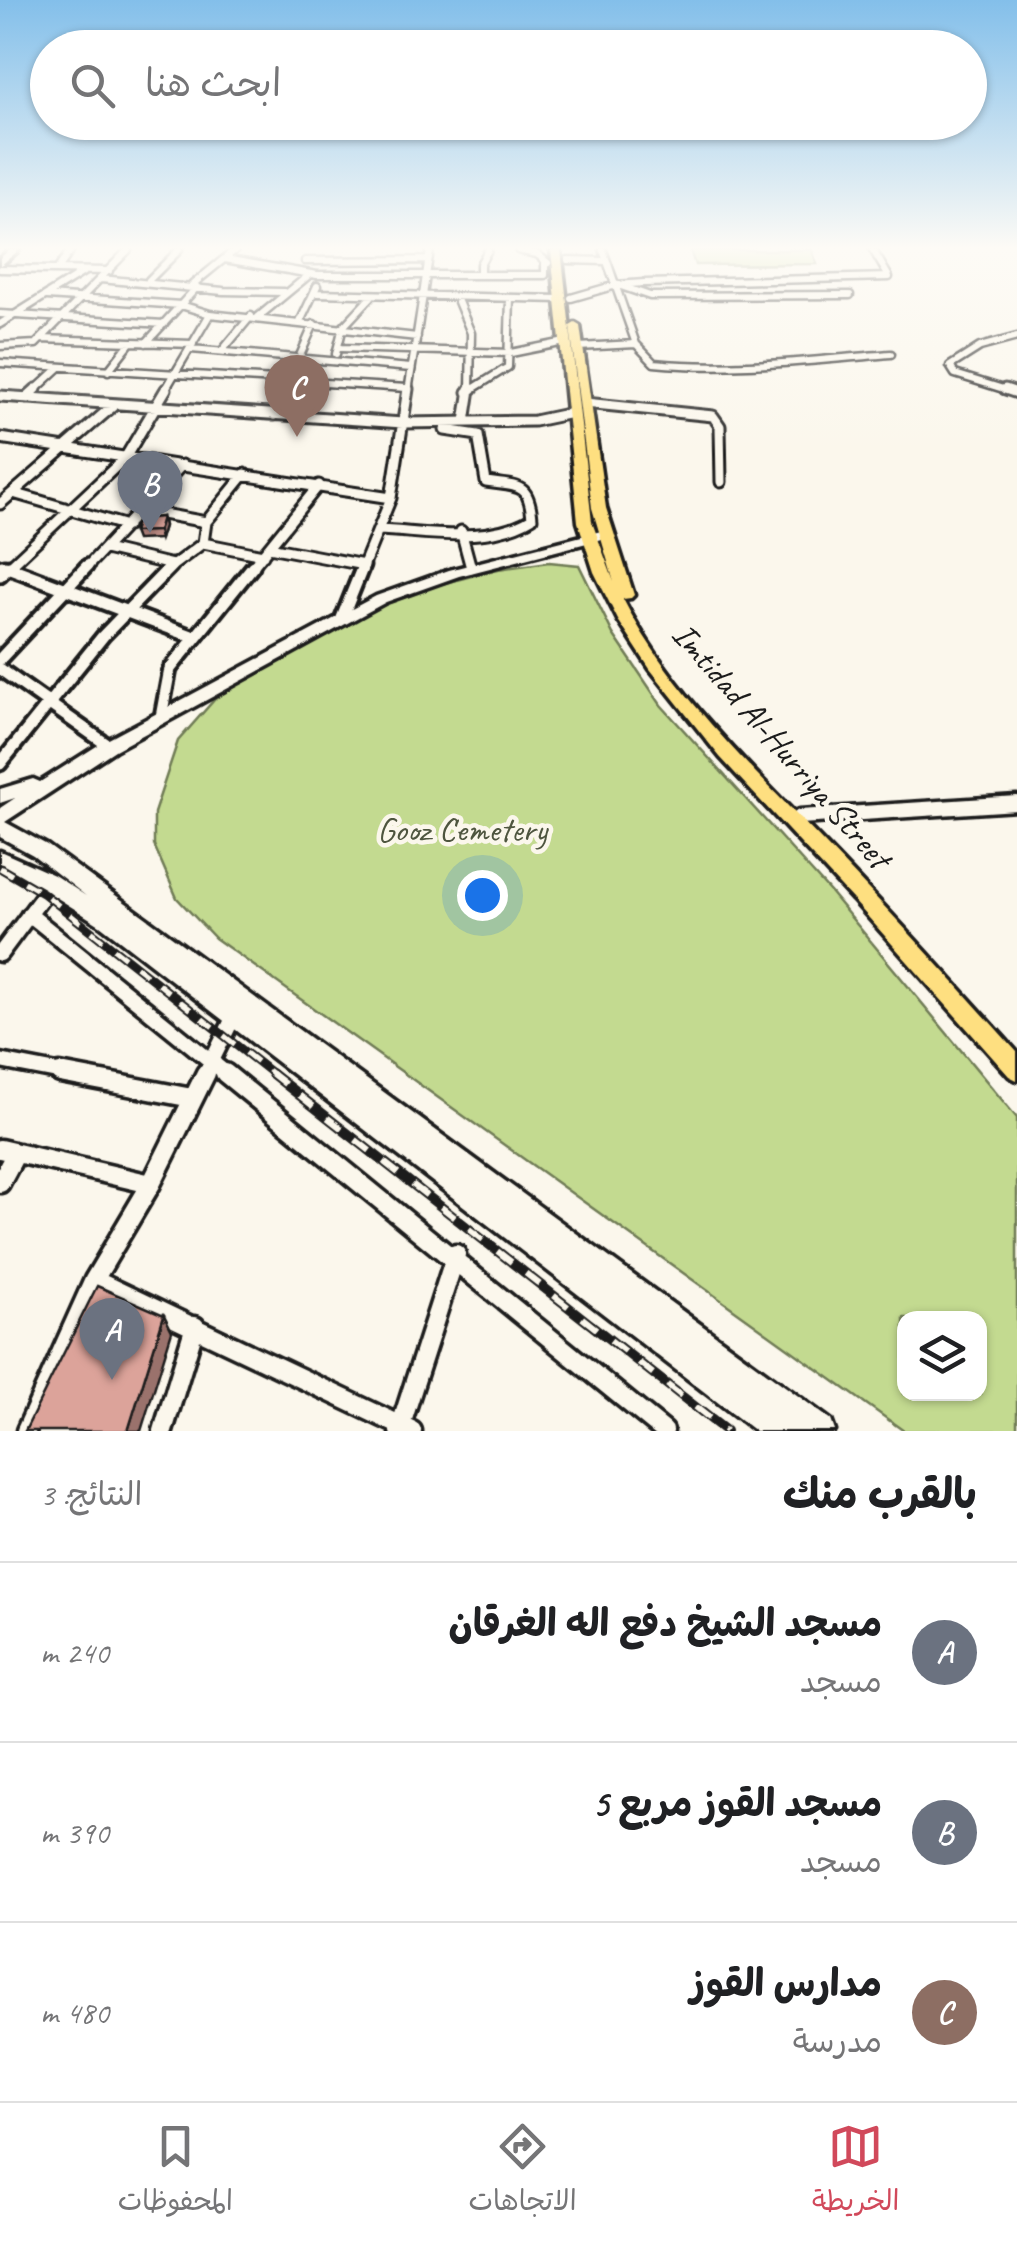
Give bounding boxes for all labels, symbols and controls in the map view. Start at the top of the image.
search box [30,30,987,140]
icon: search [65,58,120,113]
text: ابحث هنا [145,60,281,107]
pin: C [264,354,330,437]
pin: B [118,450,182,533]
street label: Imtidad Al-Hurriya Street [662,613,904,881]
park label: Gooz Cemetery [377,807,549,852]
your location [457,870,508,921]
pin: A [80,1298,144,1380]
map controls [897,1311,987,1401]
button: layers [897,1311,987,1401]
text: بالقرب منك [783,1468,977,1521]
text: النتائج: 3 [40,1474,142,1515]
text: مسجد الشيخ دفع اله الغرقان [448,1600,882,1647]
text: 240 m [40,1632,109,1673]
text: A [936,1632,953,1673]
text: مسجد [800,1661,882,1702]
text: مسجد القوز مربع 5 [592,1780,882,1827]
text: 390 m [40,1812,109,1853]
text: B [936,1812,953,1853]
text: مسجد [800,1841,882,1882]
text: مدارس القوز [690,1960,882,2007]
text: 480 m [40,1992,109,2033]
text: C [937,1992,952,2033]
text: مدرسة [793,2021,882,2062]
tab: المحفوظات [118,2119,233,2225]
tab: الاتجاهات [468,2119,577,2225]
tab: الخريطة [812,2119,899,2225]

